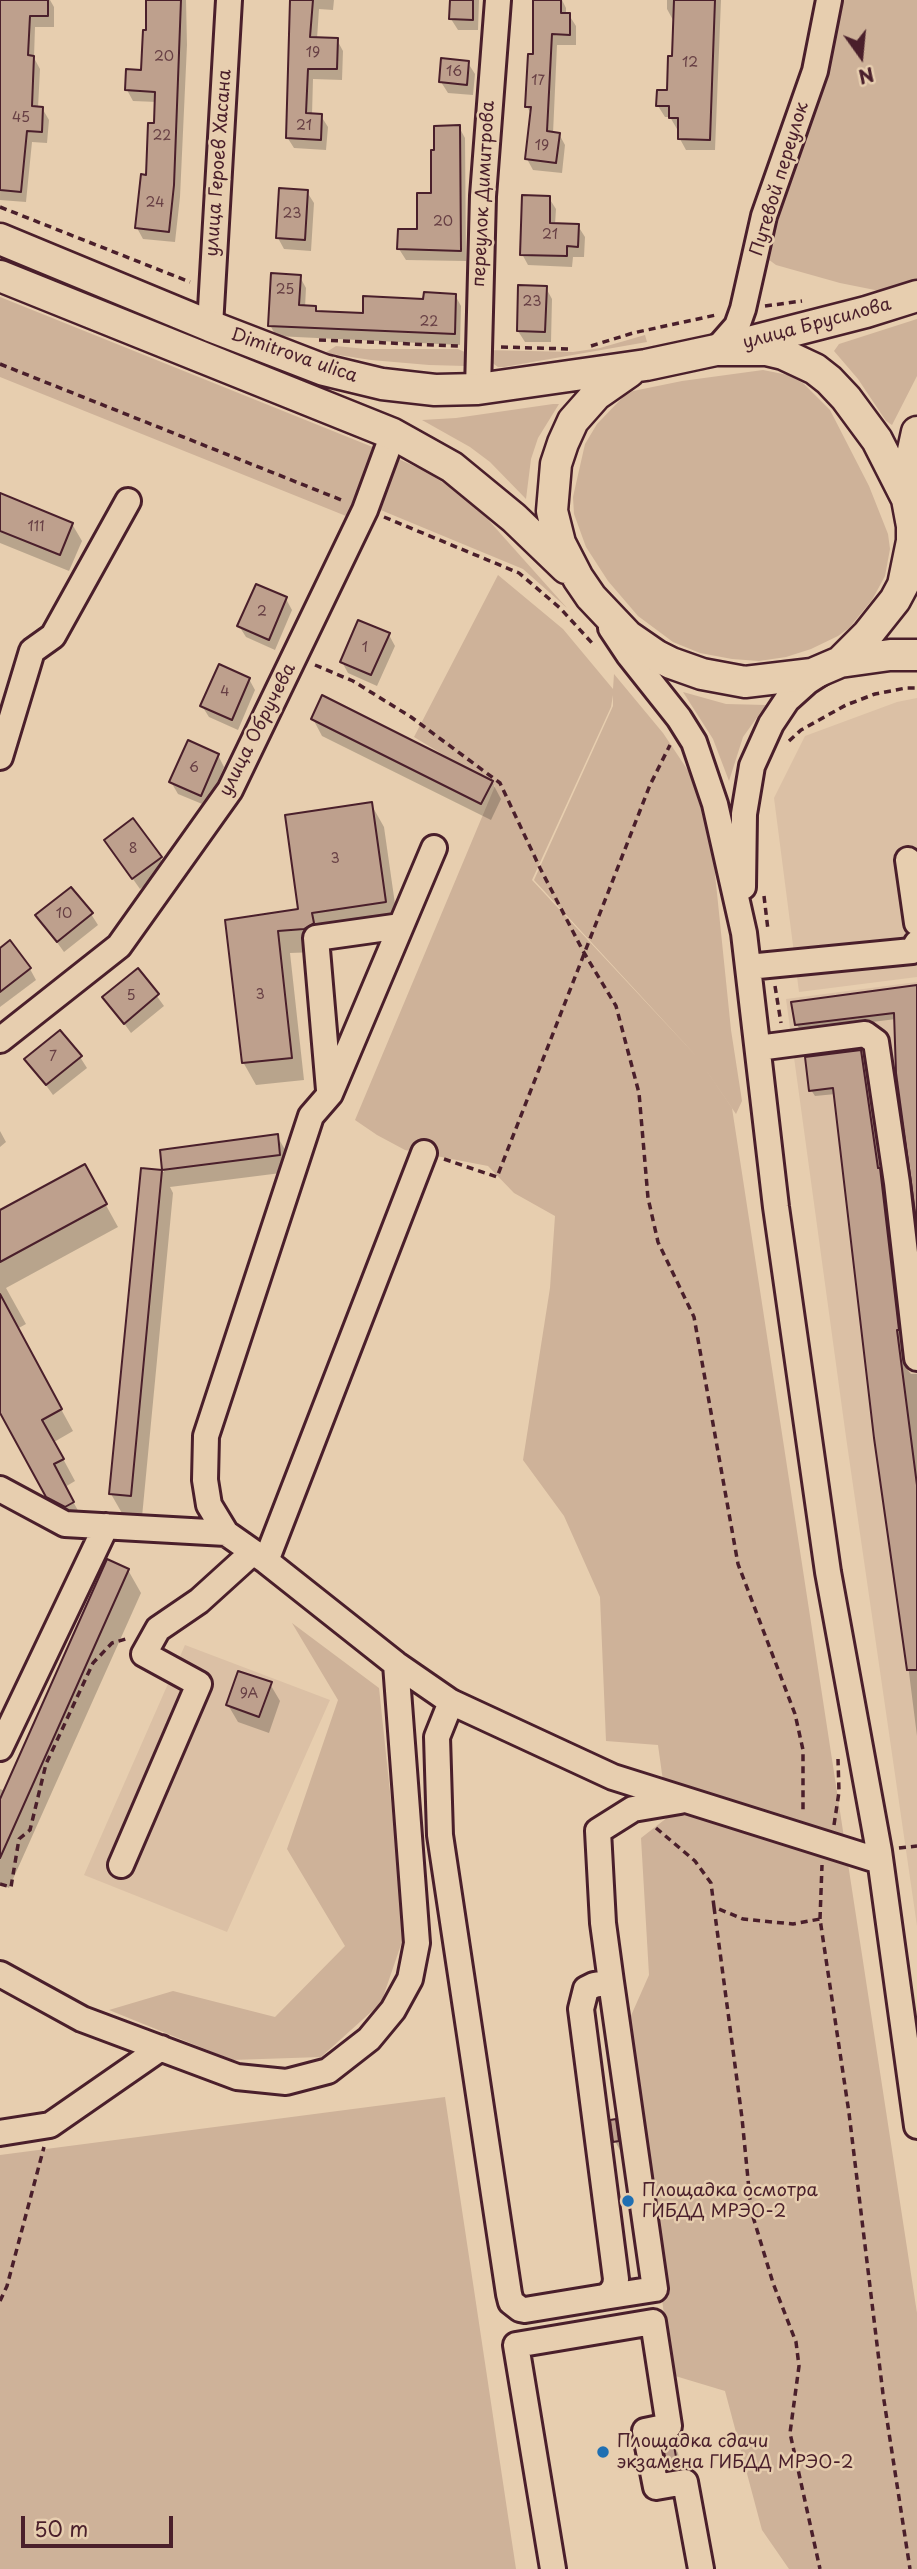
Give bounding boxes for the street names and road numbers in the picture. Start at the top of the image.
street label: улица Героев Хасана [202,69,236,257]
street label: Путевой переулок [746,99,814,259]
street label: переулок Димитрова [468,100,500,288]
street label: улица Брусилова [741,294,893,354]
street label: Dimitrova ulica [228,324,360,388]
street label: улица Обручева [215,660,301,800]

